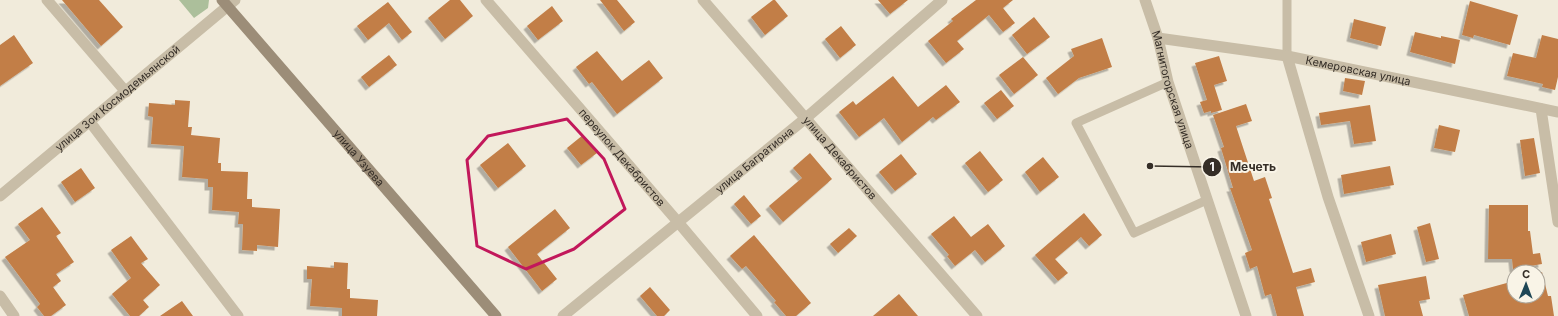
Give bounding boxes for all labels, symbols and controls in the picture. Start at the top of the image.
street label: Магнитогорская улица [1149,29,1197,151]
street label: улица Зои Космодемьянской [52,42,183,154]
street label: Кемеровская улица [1305,53,1412,88]
street label: переулок Декабристов [576,105,668,209]
street label: улица Декабристов [800,113,880,202]
street label: улица Багратиона [713,124,796,196]
street label: улица Узуева [331,127,387,189]
callout: Мечеть [1202,155,1284,179]
text: 1 [1209,159,1215,174]
text: Мечеть [1230,159,1276,174]
north arrow [1506,264,1546,304]
text: С [1522,267,1530,281]

